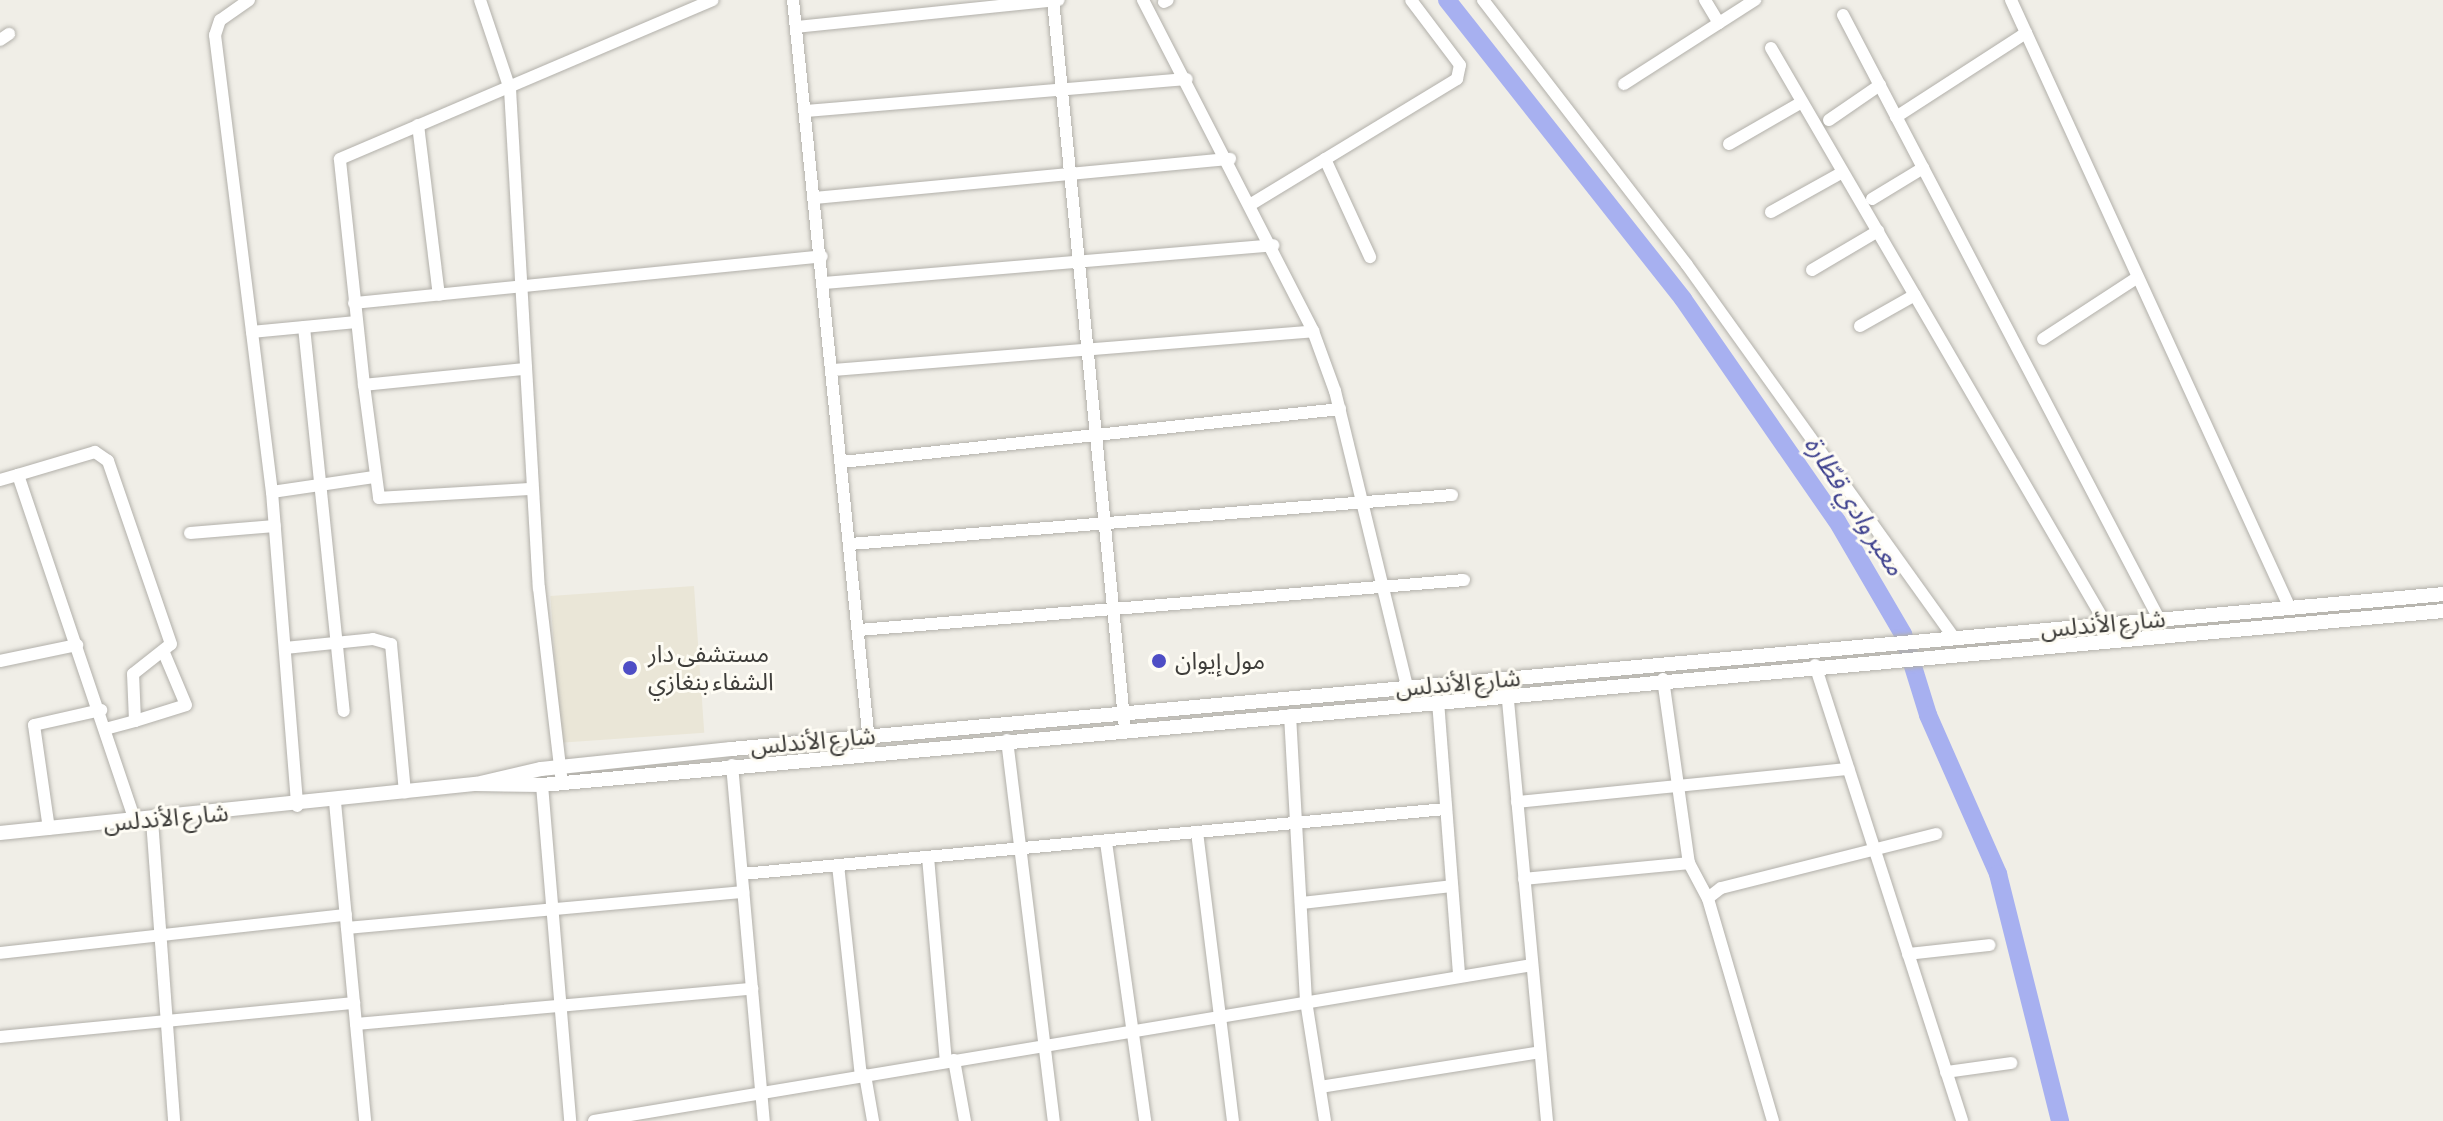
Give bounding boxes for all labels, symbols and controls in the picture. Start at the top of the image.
water label: معبر وادي قطّارة [1797,430,1911,582]
street label: شارع الأندلس [2039,604,2167,644]
place label: مستشفى دار الشفاء بنغازي [648,640,774,696]
place label: مول إيوان [1175,647,1265,675]
marker: مول إيوان [1150,652,1168,670]
marker: مستشفى دار الشفاء بنغازي [619,657,641,679]
street label: شارع الأندلس [1394,663,1522,703]
street label: شارع الأندلس [749,721,877,761]
street label: شارع الأندلس [102,798,230,838]

